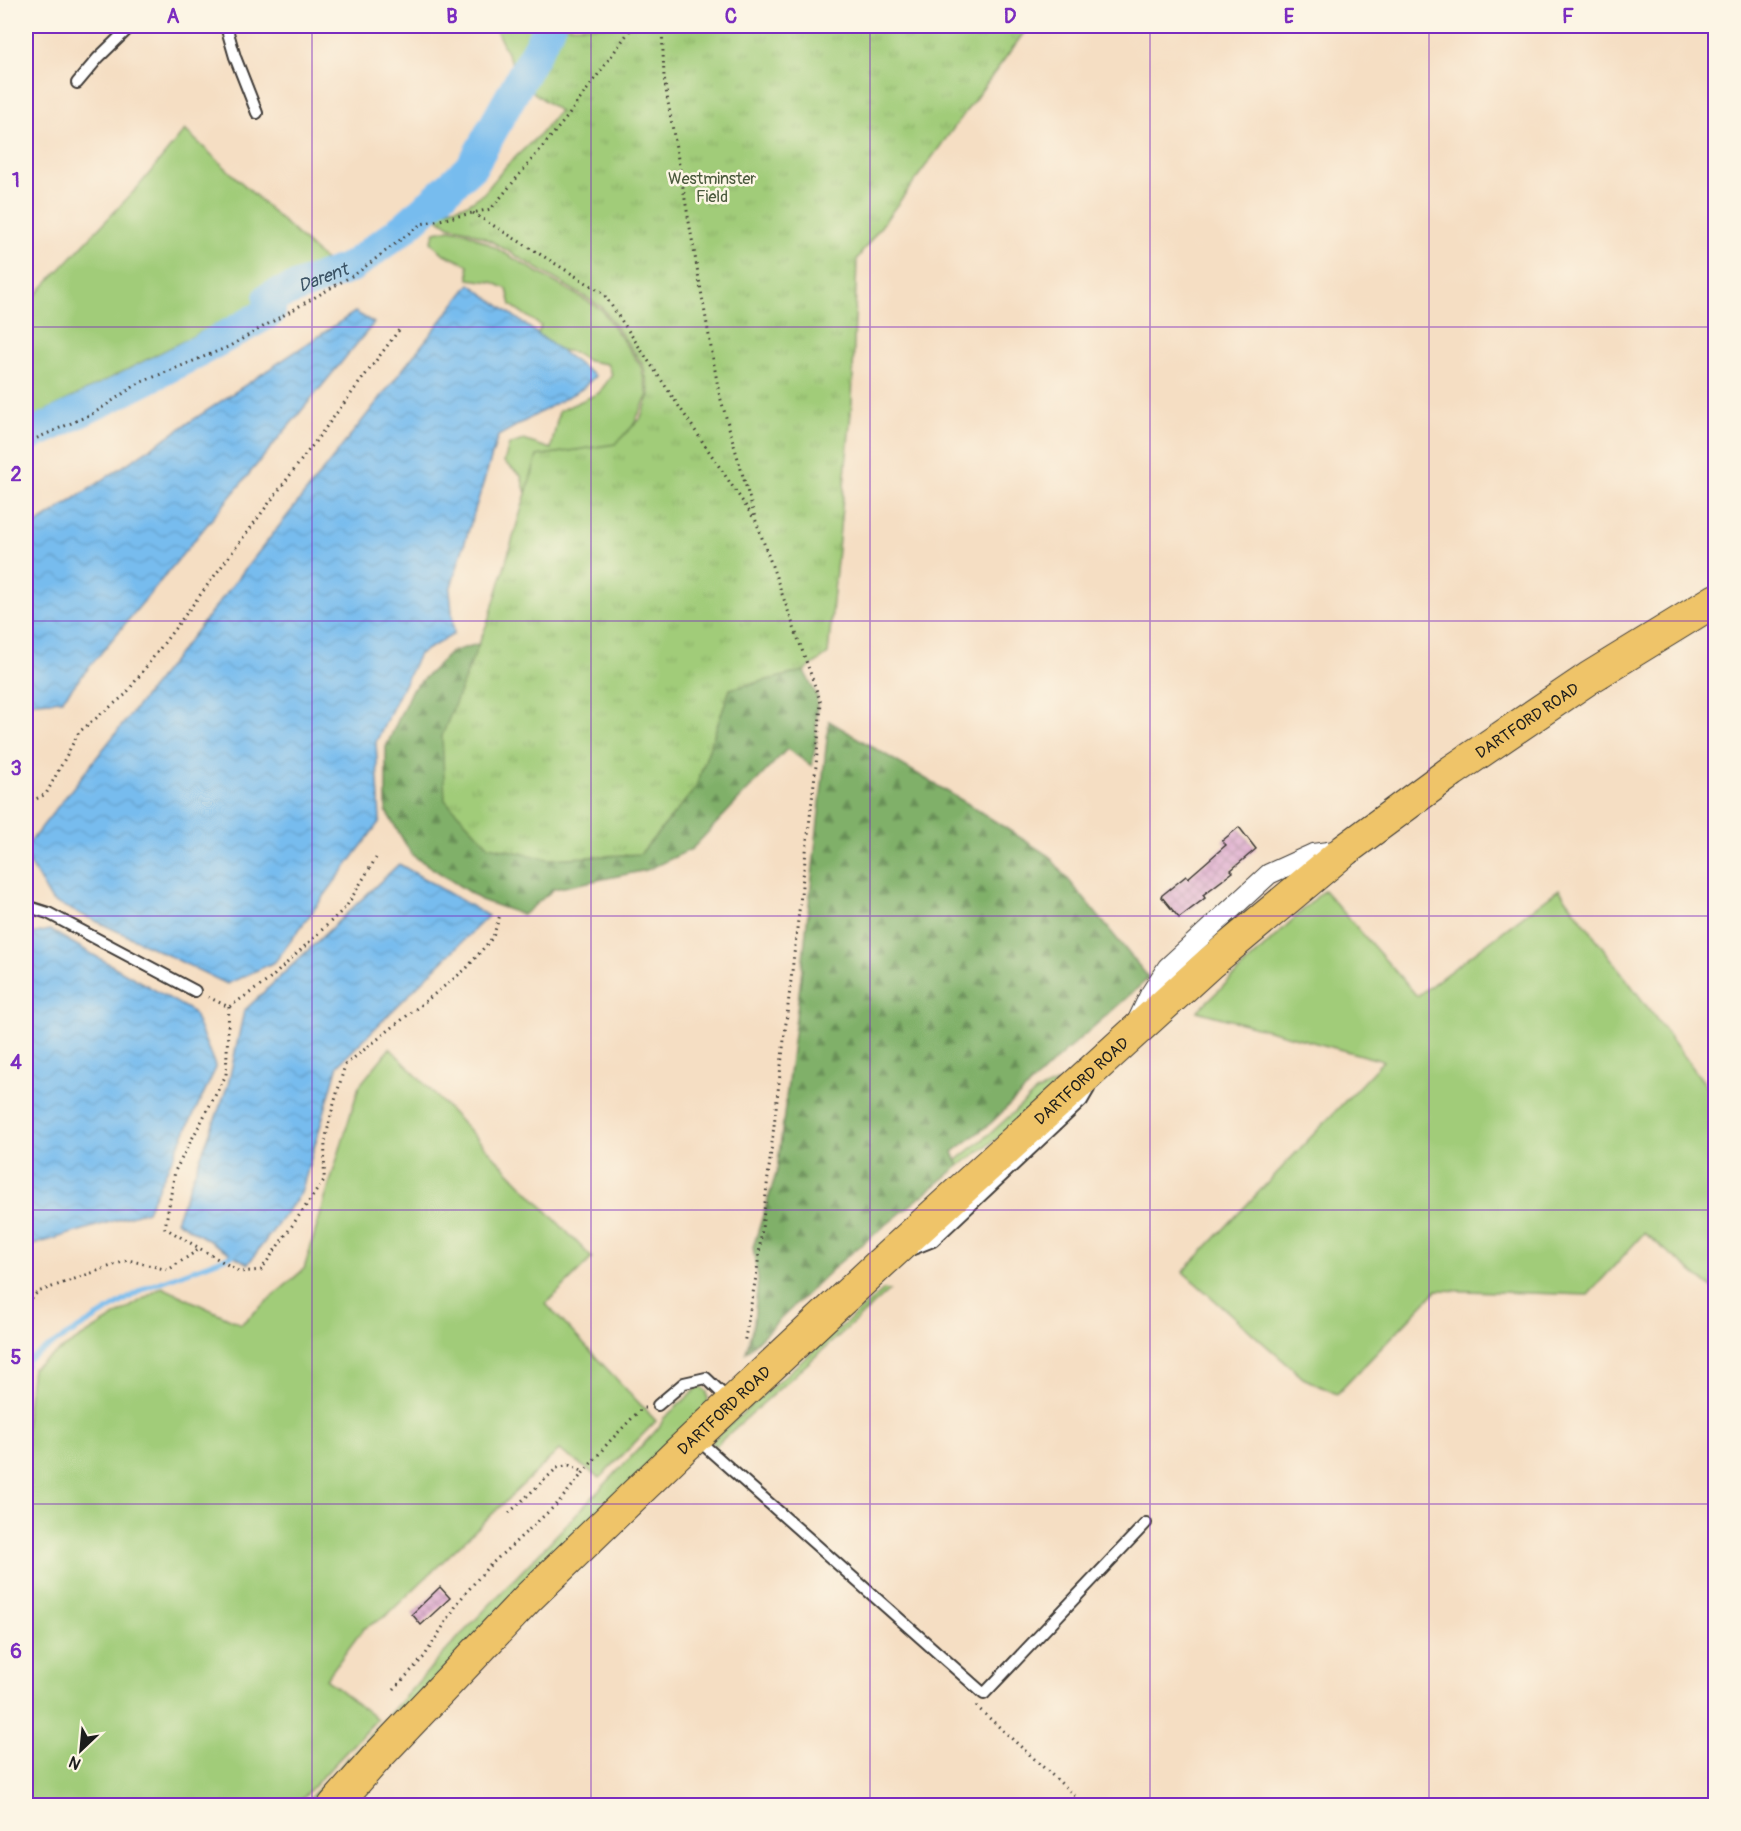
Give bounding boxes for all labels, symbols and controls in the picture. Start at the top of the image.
text: A [167,4,180,29]
text: B [446,4,458,29]
text: C [725,4,737,29]
text: D [1004,4,1017,29]
text: E [1284,4,1295,29]
text: F [1562,4,1574,29]
text: 1 [12,168,20,193]
park label: Westminster Field [668,169,756,207]
water label: Darent [295,258,353,298]
text: 2 [10,462,22,487]
street label: DARTFORD ROAD [1472,679,1583,763]
text: 3 [10,756,22,781]
street label: DARTFORD ROAD [1030,1033,1133,1129]
text: 4 [10,1050,22,1075]
text: 5 [11,1345,22,1370]
street label: DARTFORD ROAD [674,1362,776,1459]
text: 6 [10,1639,22,1664]
north arrow [51,1720,111,1780]
text: N [65,1751,84,1774]

